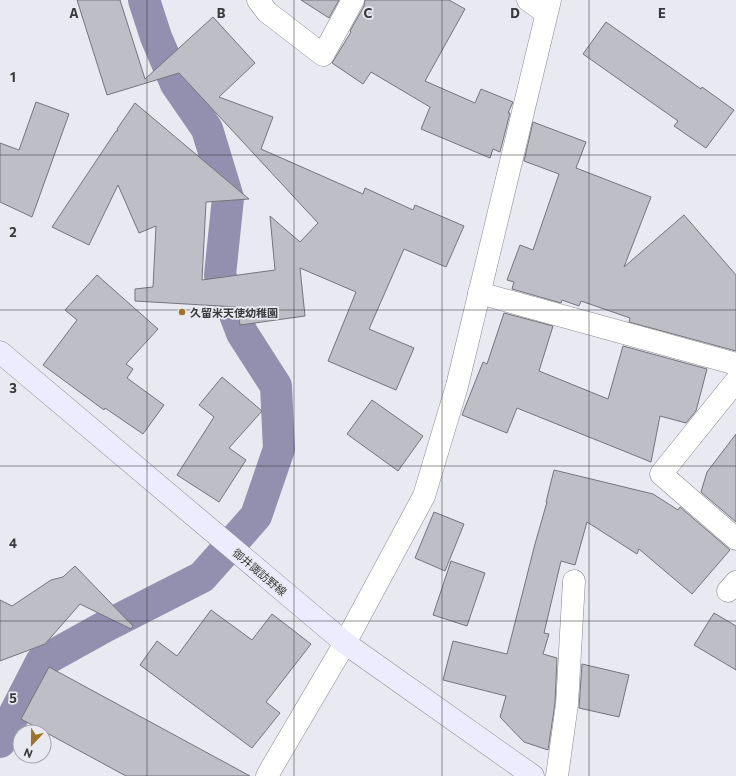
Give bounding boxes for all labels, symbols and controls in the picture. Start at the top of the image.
text: A [69,5,79,21]
text: B [217,5,226,21]
text: C [364,5,373,21]
text: D [510,5,520,21]
text: E [658,5,666,21]
text: 1 [10,69,16,85]
text: 2 [9,224,17,240]
place label: 久留米天使幼稚園 [190,306,278,319]
marker: 久留米天使幼稚園 [177,307,187,317]
text: 3 [9,380,17,396]
text: 4 [9,535,17,551]
street label: 御井諏訪野線 [230,545,289,598]
text: 5 [9,690,17,706]
north arrow [12,724,52,764]
text: N [22,746,34,761]

